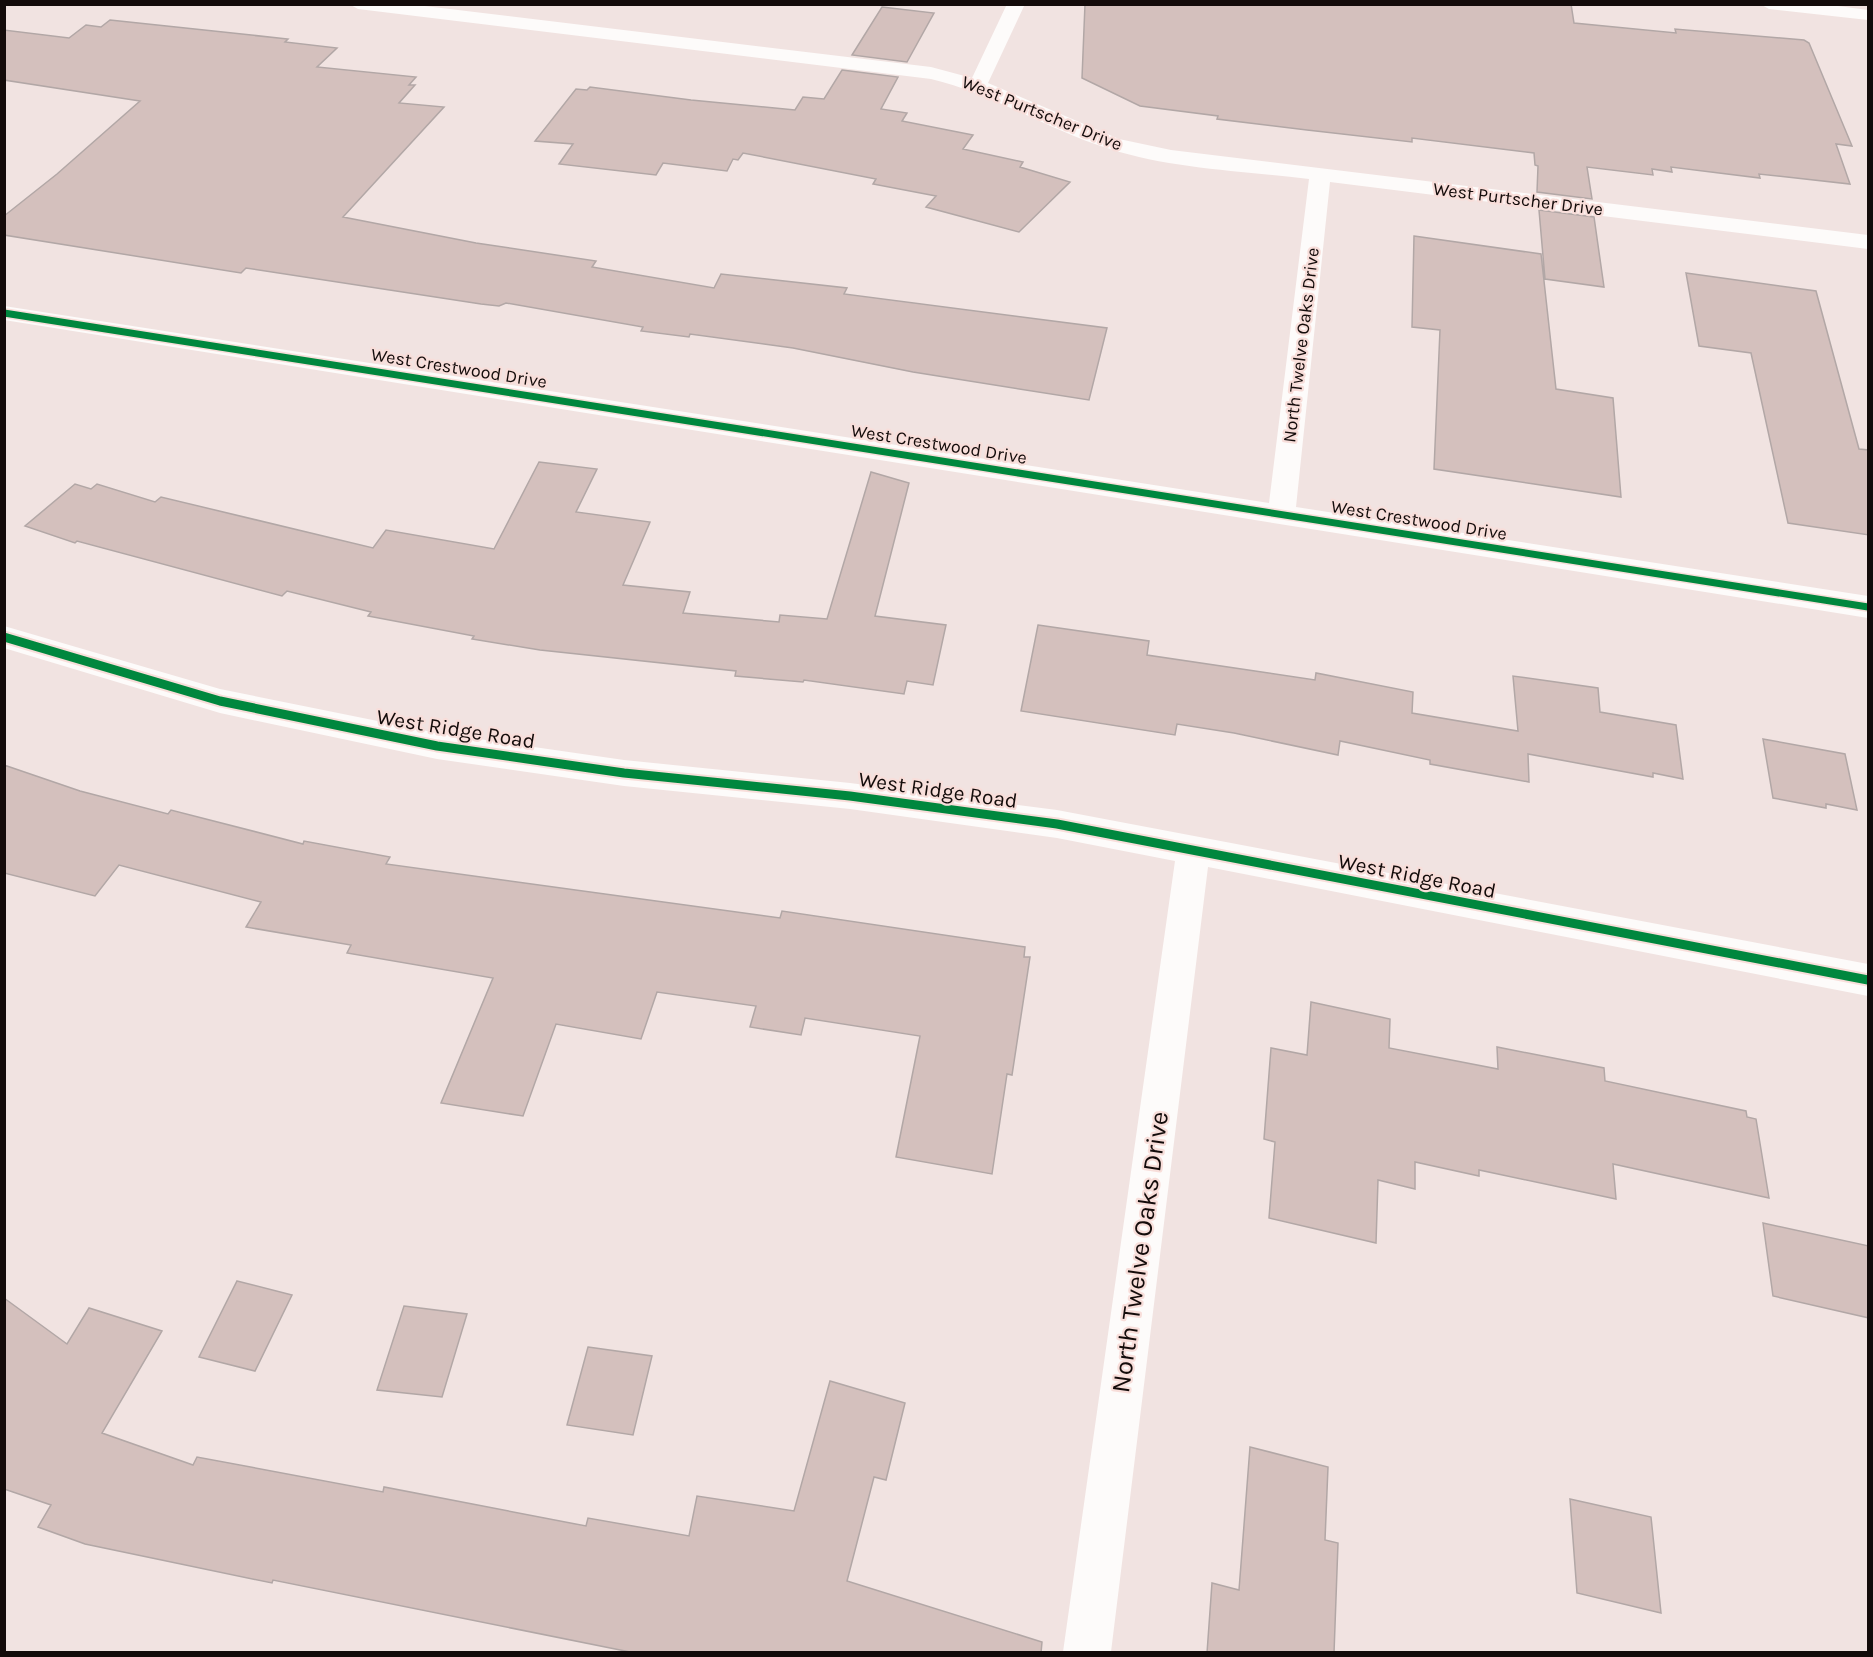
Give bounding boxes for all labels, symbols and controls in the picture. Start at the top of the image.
street label: West Purtscher Drive [959,71,1125,155]
street label: West Purtscher Drive [1432,178,1604,220]
street label: North Twelve Oaks Drive [1278,246,1324,444]
street label: West Crestwood Drive [369,343,549,393]
street label: West Crestwood Drive [849,419,1029,469]
street label: West Crestwood Drive [1329,495,1509,545]
street label: West Ridge Road [375,705,537,753]
street label: West Ridge Road [857,767,1019,813]
street label: West Ridge Road [1336,849,1498,903]
street label: North Twelve Oaks Drive [1105,1109,1175,1395]

